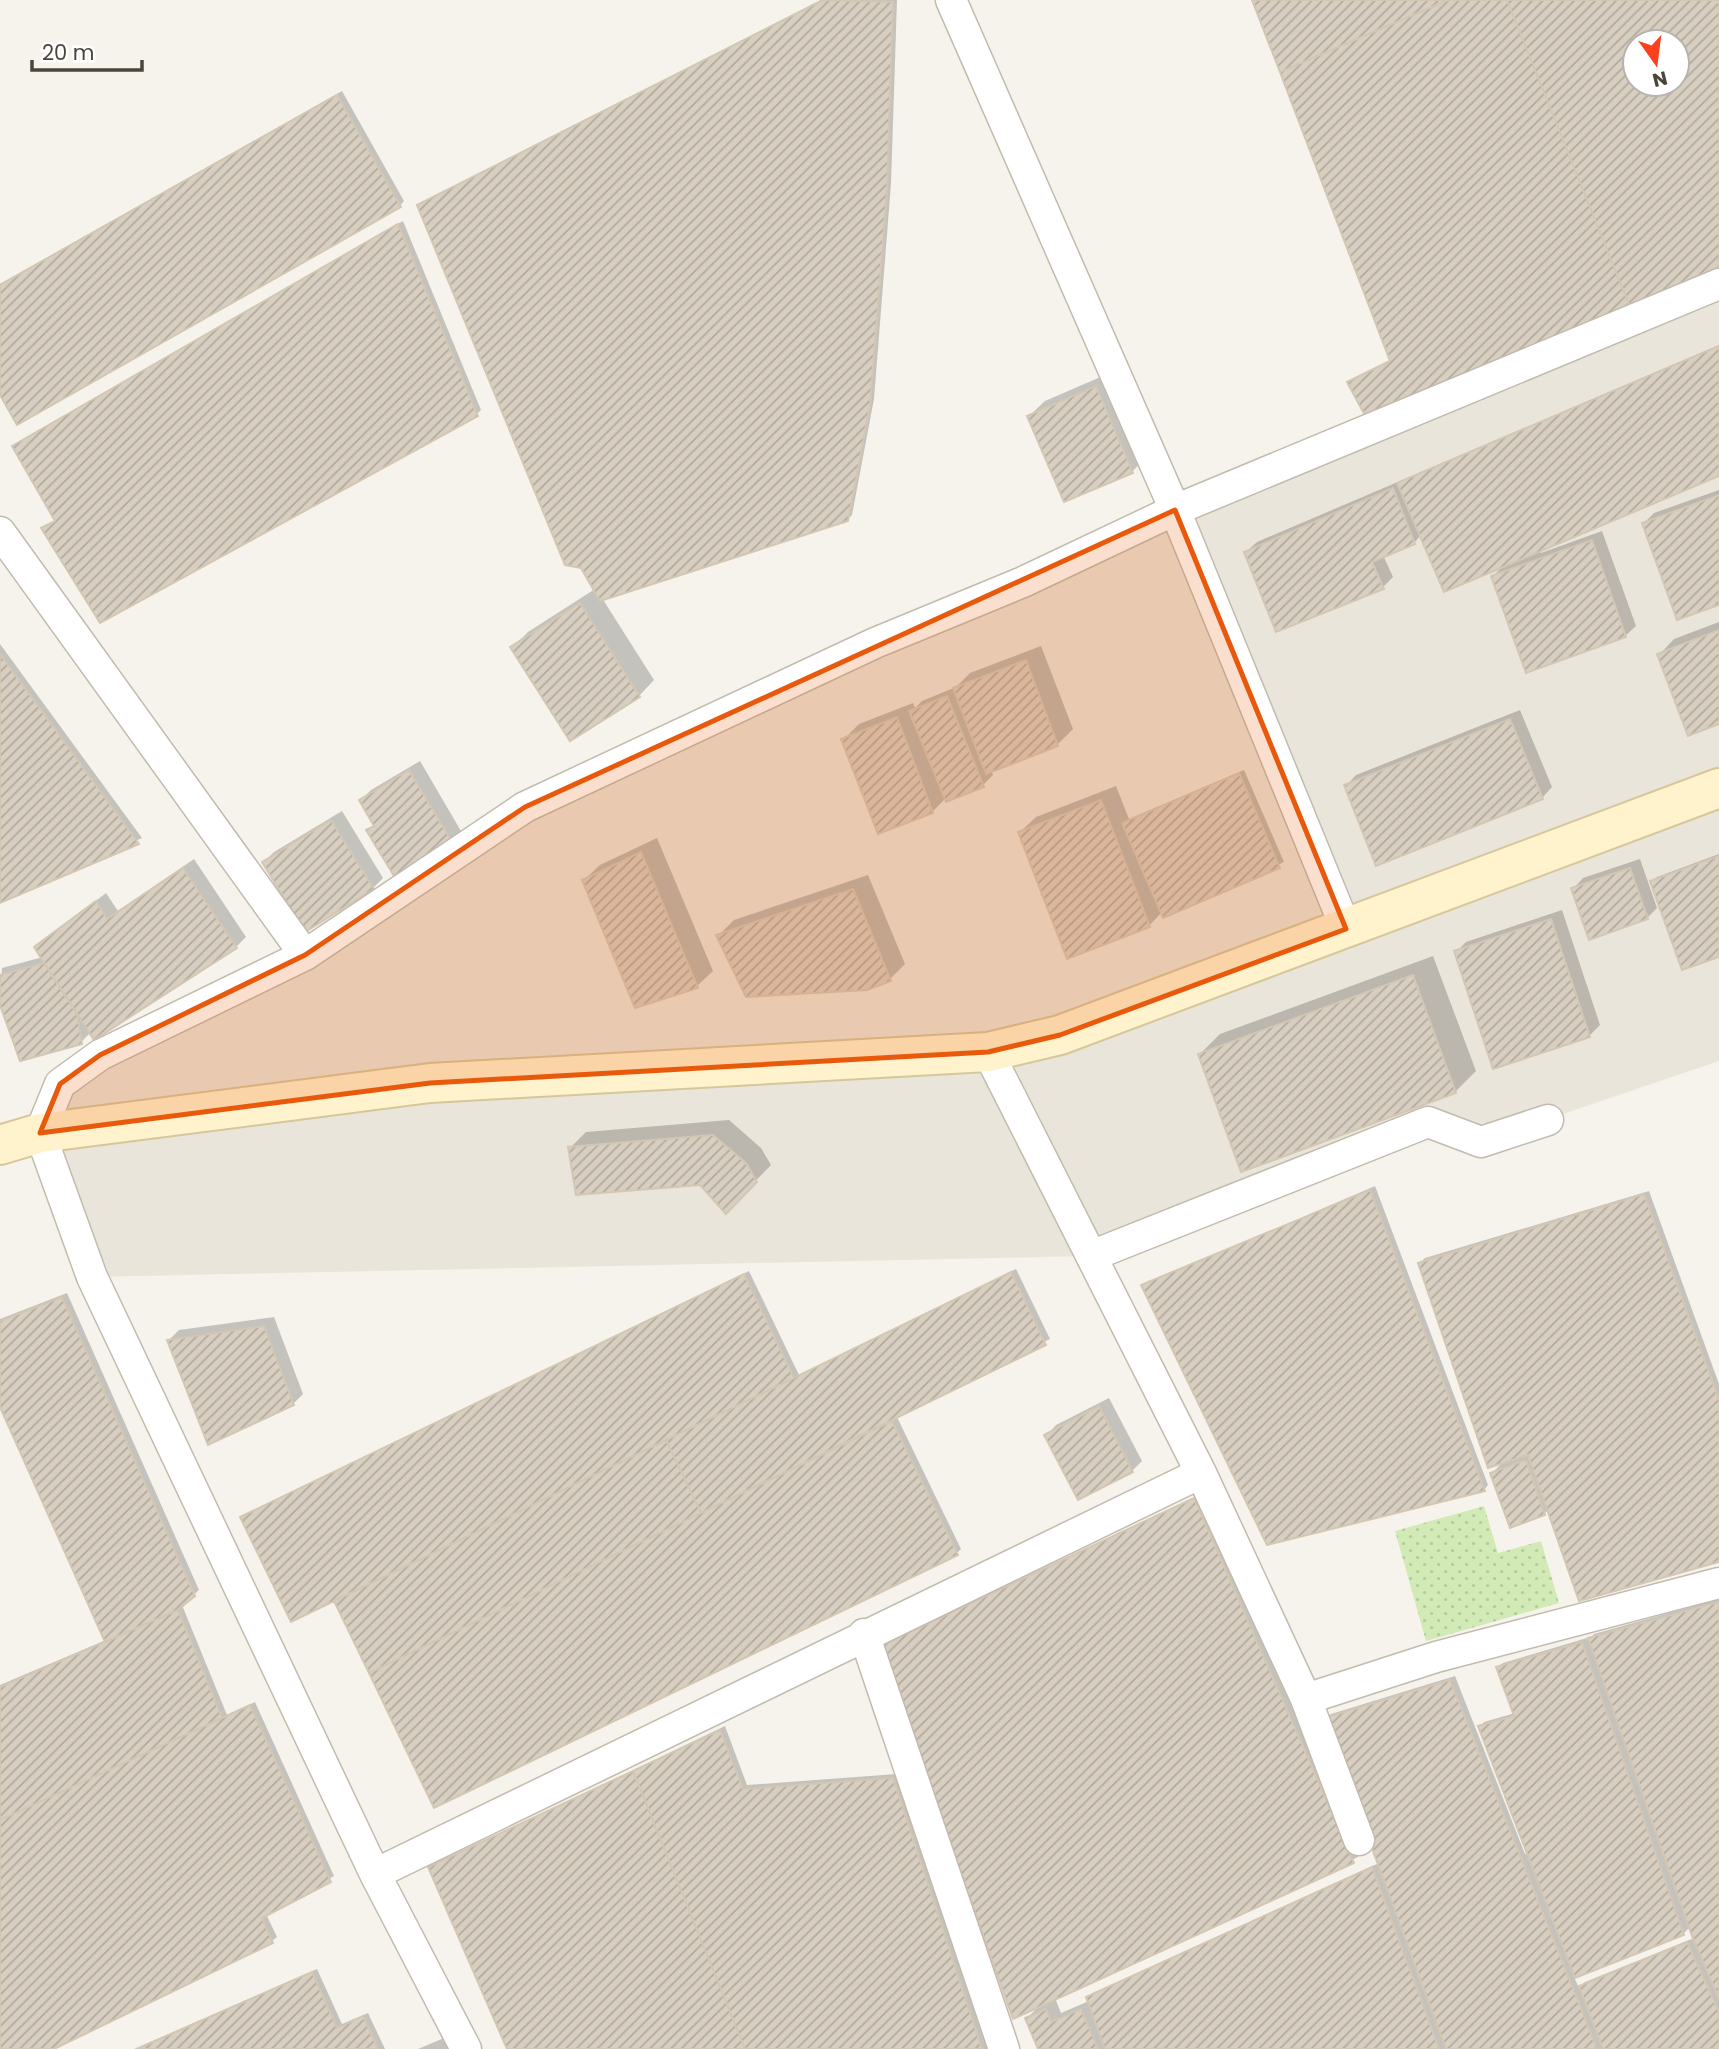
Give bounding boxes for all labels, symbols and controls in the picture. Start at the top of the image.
scale bar [32,28,142,72]
north arrow [1621,28,1691,98]
text: 20 m [42,38,95,67]
text: N [1650,64,1670,94]

